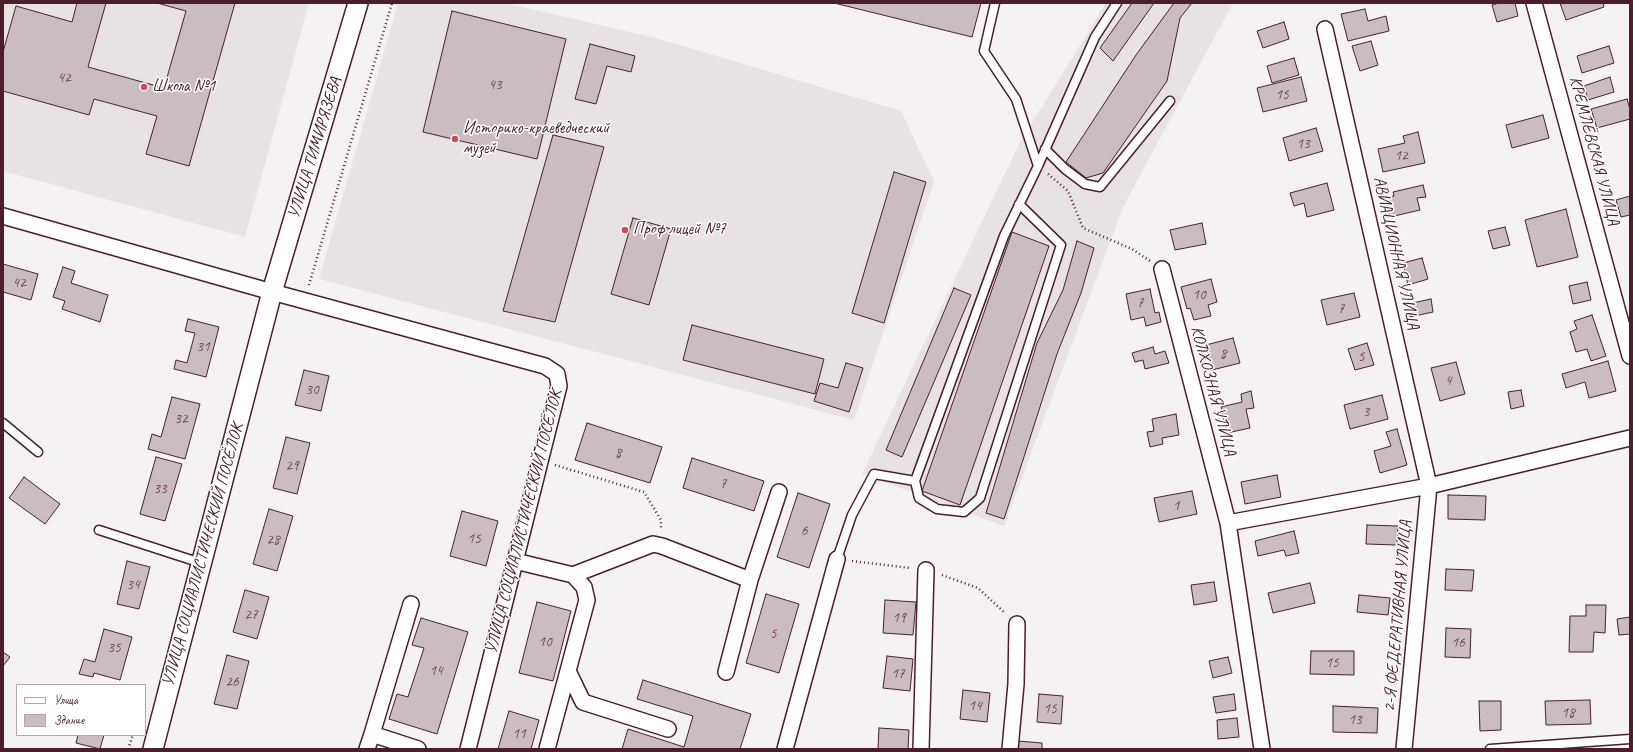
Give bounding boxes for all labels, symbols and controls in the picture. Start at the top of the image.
house number: 42 [57,69,71,87]
street label: КРЕМЛЁВСКАЯ УЛИЦА [1564,74,1624,228]
street label: УЛИЦА ТИМИРЯЗЕВА [284,75,346,221]
house number: 43 [488,76,502,94]
place label: Школа №1 [152,77,215,97]
marker: Школа №1 [139,82,149,92]
house number: 15 [1275,86,1289,104]
place label: Историко-краеведческий музей [463,119,609,159]
marker: Историко-краеведческий музей [450,134,460,144]
house number: 13 [1296,135,1310,153]
house number: 12 [1394,147,1408,165]
street label: АВИАЦИОННАЯ УЛИЦА [1368,174,1424,332]
place label: Проф лицей №7 [633,220,726,240]
marker: Проф лицей №7 [620,225,630,235]
house number: 42 [12,274,26,292]
house number: 10 [1192,286,1206,304]
house number: 7 [1137,294,1143,312]
house number: 7 [1338,300,1344,318]
street label: КОЛХОЗНАЯ УЛИЦА [1186,324,1240,458]
house number: 31 [196,338,210,356]
house number: 8 [1220,345,1226,363]
house number: 5 [1358,348,1364,366]
house number: 4 [1445,372,1451,390]
house number: 30 [305,381,319,399]
street label: УЛИЦА СОЦИАЛИСТИЧЕСКИЙ ПОСЁЛОК [481,388,567,656]
house number: 3 [1363,403,1369,421]
house number: 32 [174,410,188,428]
street label: УЛИЦА СОЦИАЛИСТИЧЕСКИЙ ПОСЁЛОК [158,421,248,689]
house number: 8 [615,444,621,462]
house number: 29 [285,457,299,475]
house number: 7 [720,475,726,493]
house number: 33 [153,480,167,498]
house number: 1 [1173,497,1179,515]
street label: 2-Я ФЕДЕРАТИВНАЯ УЛИЦА [1379,519,1417,713]
house number: 6 [801,522,807,540]
house number: 15 [467,530,481,548]
house number: 28 [266,531,280,549]
house number: 34 [126,576,140,594]
house number: 27 [244,606,258,624]
house number: 19 [892,609,906,627]
house number: 5 [770,625,776,643]
house number: 10 [538,633,552,651]
house number: 16 [1451,634,1465,652]
house number: 35 [107,639,121,657]
house number: 15 [1325,654,1339,672]
house number: 14 [429,662,443,680]
house number: 17 [891,665,905,683]
house number: 26 [225,673,239,691]
legend [16,684,146,736]
text: Улица [54,692,78,708]
house number: 14 [968,697,982,715]
house number: 15 [1043,700,1057,718]
house number: 18 [1561,704,1575,722]
house number: 13 [1348,711,1362,729]
text: Здание [54,712,84,728]
house number: 11 [512,725,526,743]

